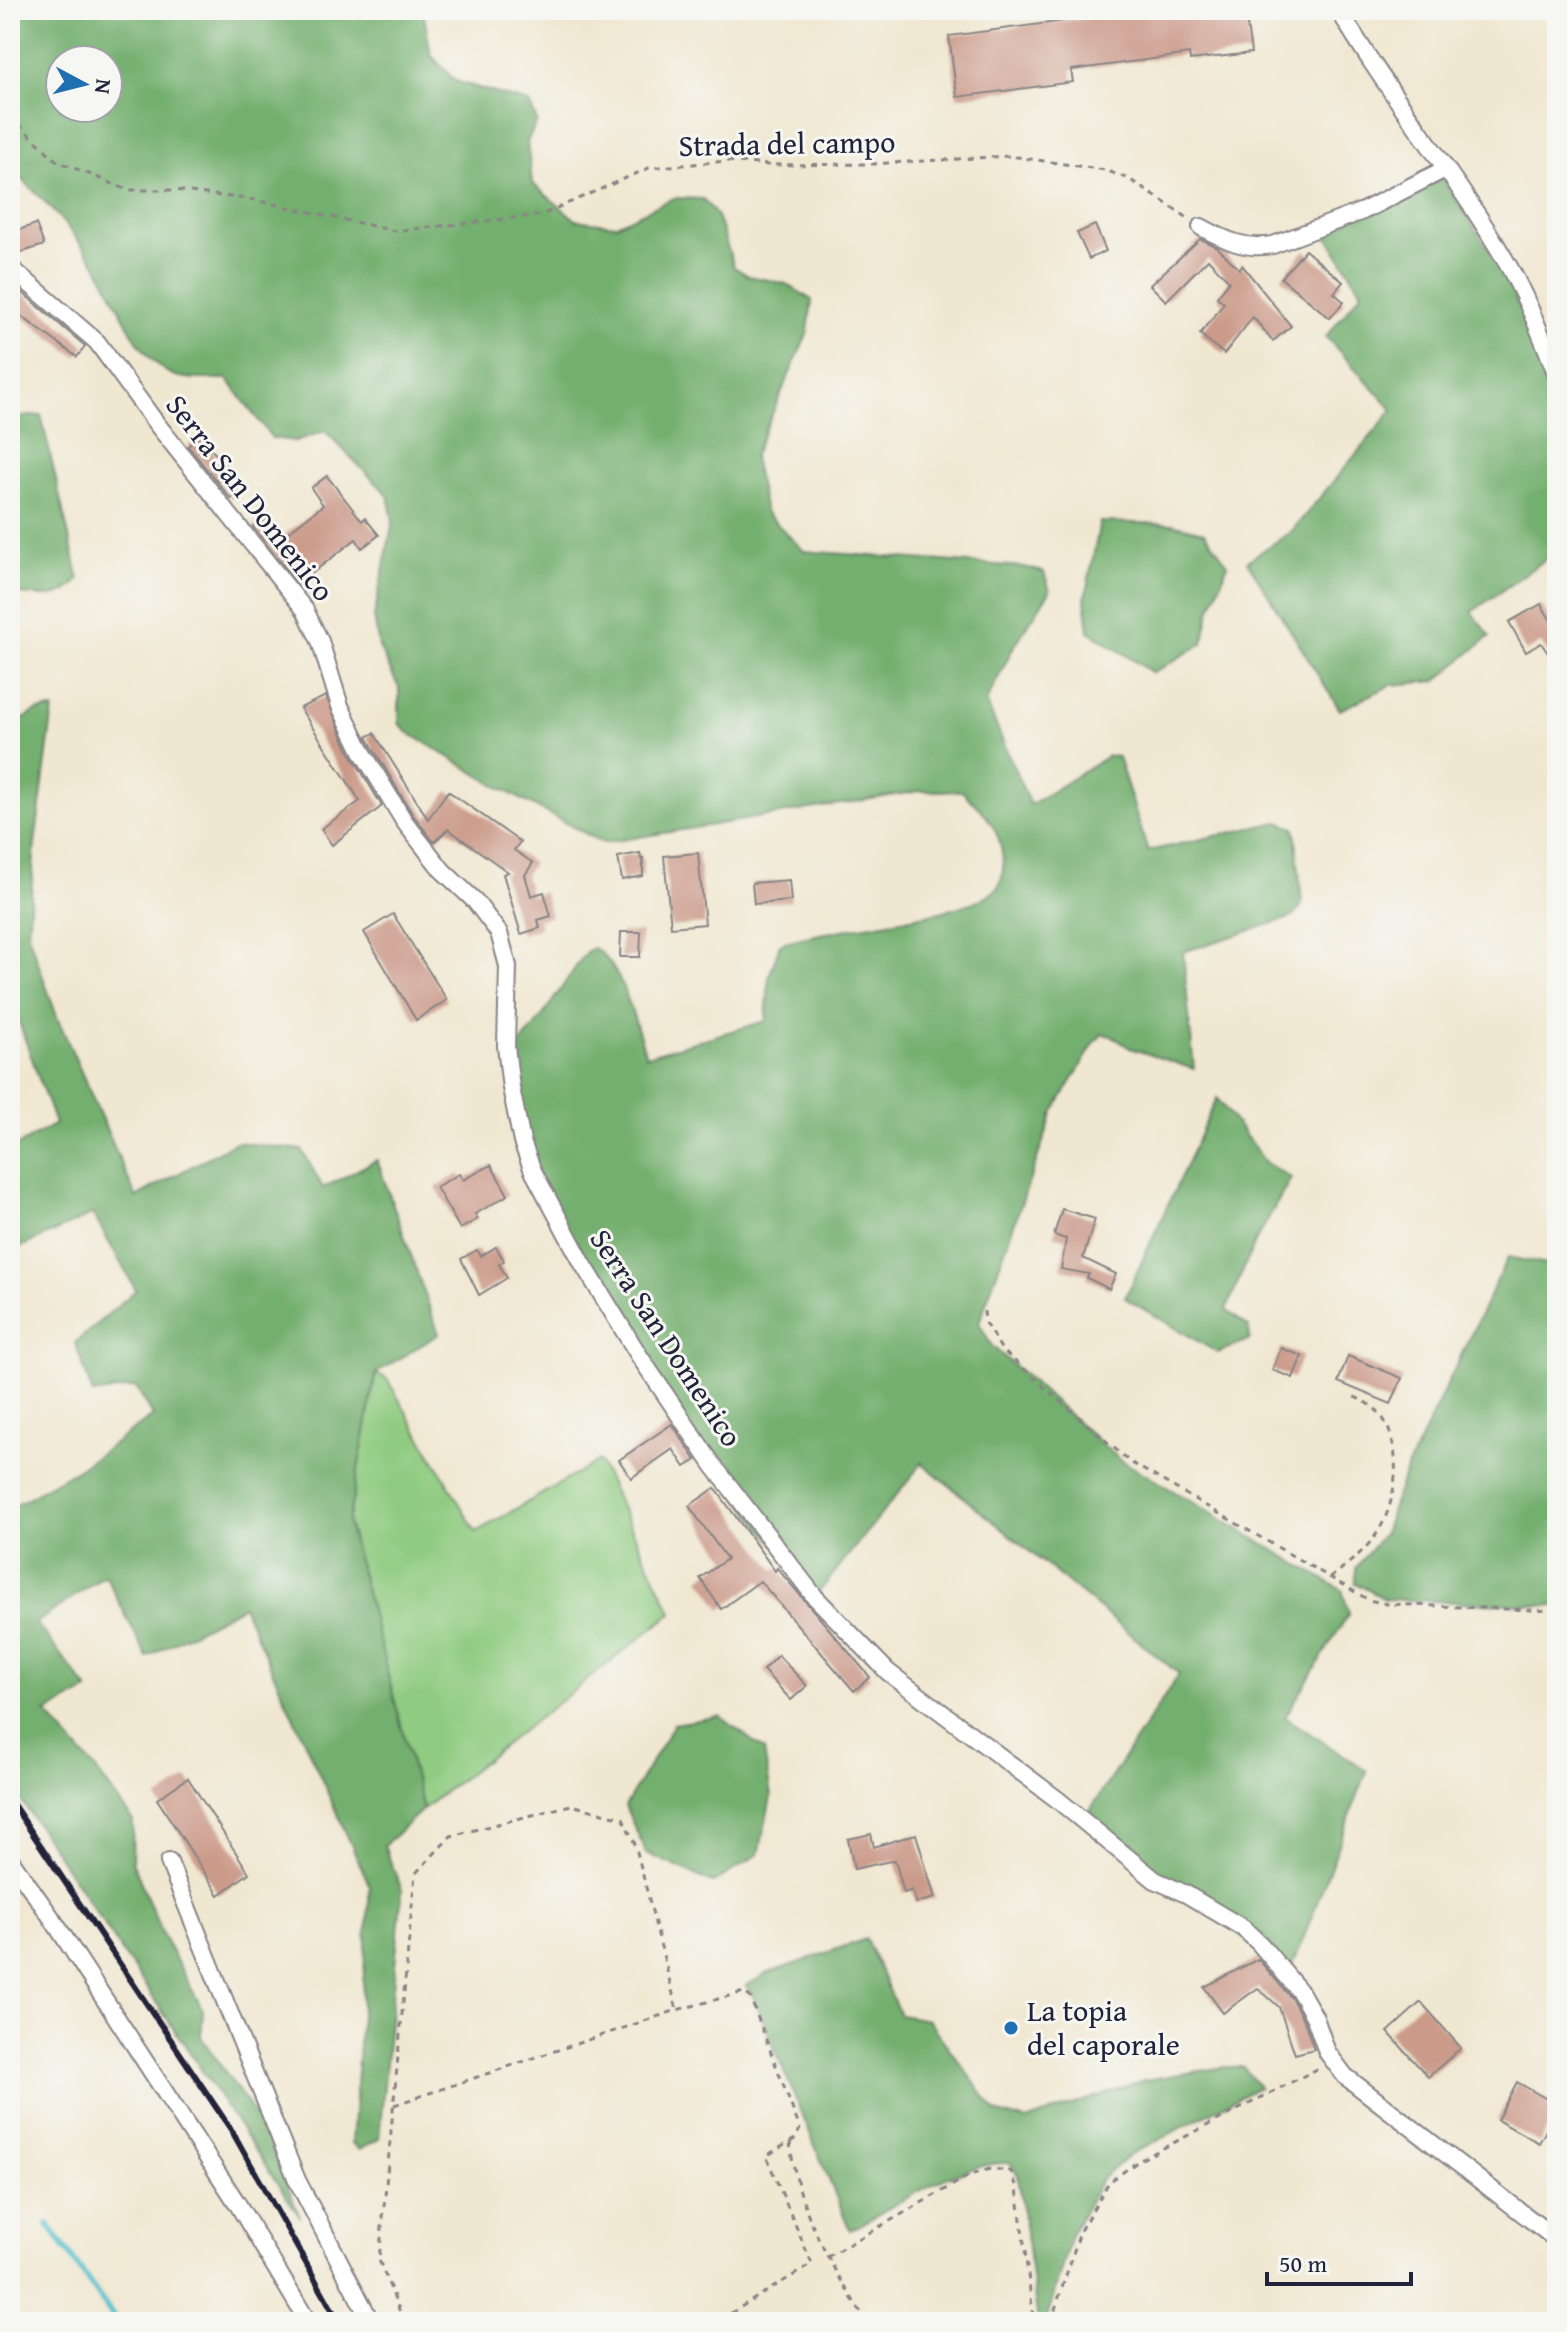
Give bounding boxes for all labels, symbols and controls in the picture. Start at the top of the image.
north arrow [44,44,124,124]
text: N [87,77,121,96]
street label: Strada del campo [678,119,896,167]
street label: Serra San Domenico [156,384,346,610]
street label: Serra San Domenico [580,1220,754,1455]
place label: La topia del caporale [1027,1988,1180,2066]
marker: La topia del caporale [1002,2019,1020,2037]
scale bar [1267,2236,1411,2286]
text: 50 m [1279,2246,1327,2281]

